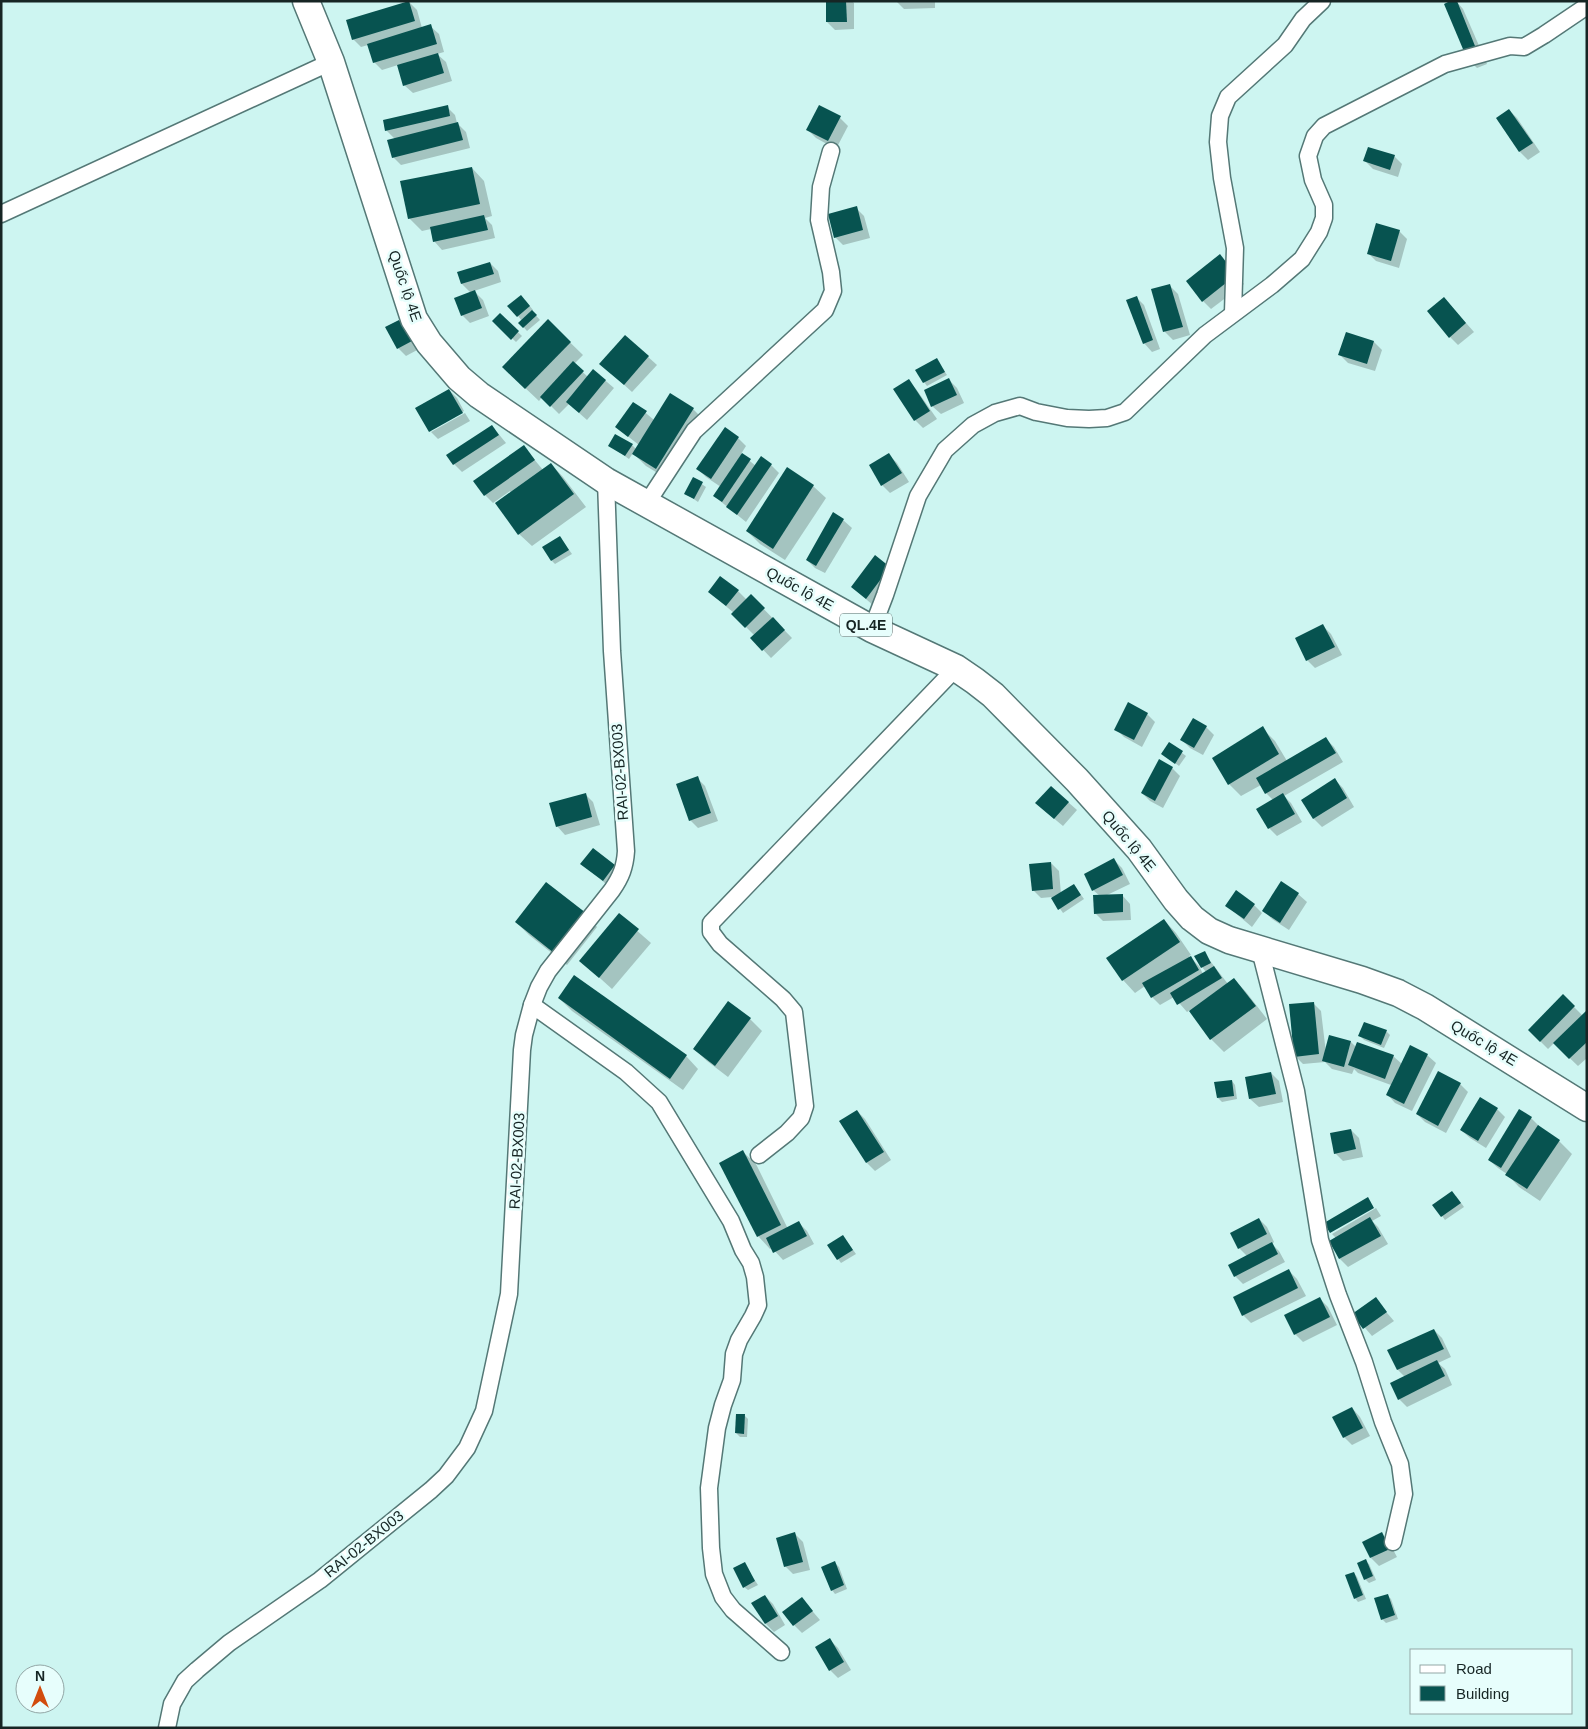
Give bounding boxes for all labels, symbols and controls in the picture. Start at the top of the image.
street label: Quốc lộ 4E [385,248,426,324]
street label: Quốc lộ 4E [764,563,837,614]
road number: QL.4E [840,614,892,636]
street label: RAI-02-BX003 [608,723,631,821]
street label: Quốc lộ 4E [1099,807,1160,875]
street label: Quốc lộ 4E [1448,1016,1520,1069]
street label: RAI-02-BX003 [505,1112,528,1210]
street label: RAI-02-BX003 [321,1507,407,1581]
legend [1410,1649,1573,1714]
text: Road [1456,1660,1492,1677]
north arrow [15,1664,65,1714]
text: N [35,1668,45,1684]
text: Building [1456,1685,1509,1702]

